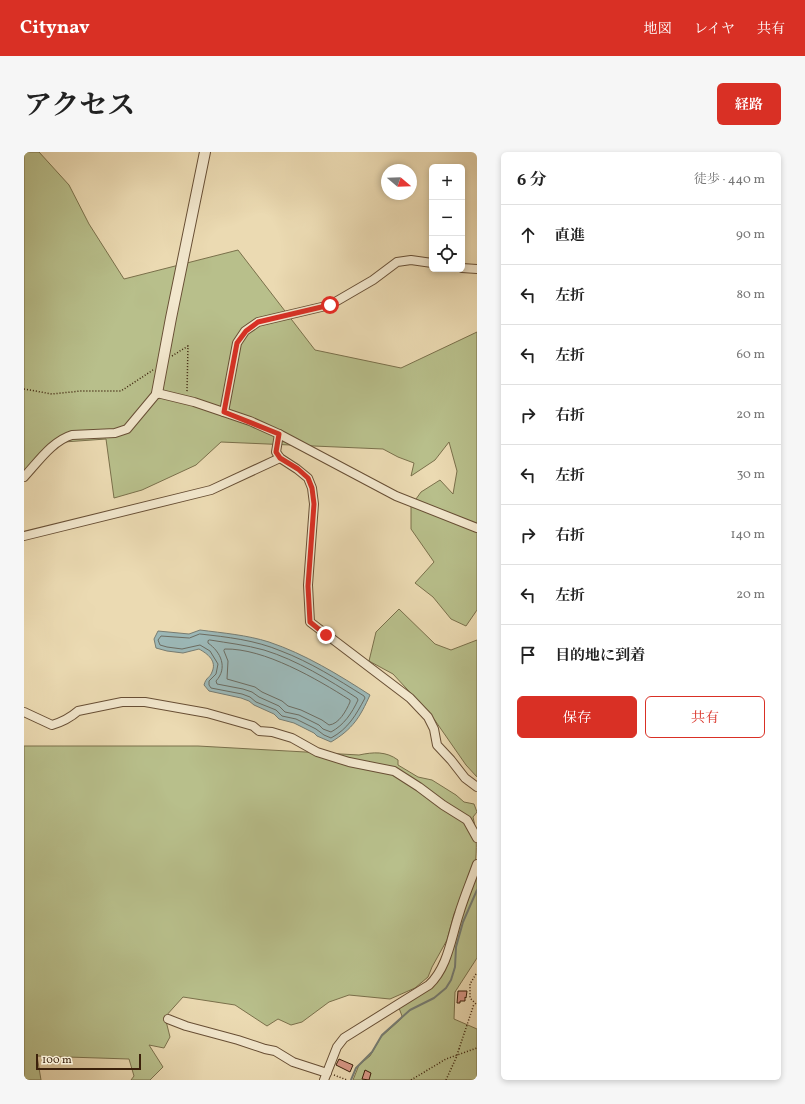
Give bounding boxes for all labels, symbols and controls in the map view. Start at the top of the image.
text: Citynav [20,15,90,41]
text: 地図 [644,20,672,39]
text: レイヤ [694,20,735,39]
text: 共有 [757,20,785,39]
button: 経路 [717,83,781,125]
text: アクセス [24,87,135,126]
north arrow [381,164,417,200]
map controls [429,164,465,272]
button: + [429,164,465,200]
text: 6 分 [517,169,547,192]
text: 徒歩 · 440 m [694,171,765,189]
button: − [429,200,465,236]
icon: ahead [517,224,539,246]
text: 直進 [555,226,585,247]
text: 90 m [736,226,765,244]
button: locate [429,236,465,272]
icon: left [517,284,539,306]
text: 左折 [555,286,585,307]
text: 80 m [736,286,765,304]
route start [321,296,339,314]
icon: left [517,344,539,366]
text: 左折 [555,346,585,367]
text: 60 m [737,346,765,364]
icon: right [517,404,539,426]
text: 右折 [555,406,585,427]
text: 20 m [736,406,765,424]
icon: left [517,464,539,486]
text: 左折 [555,466,585,487]
text: 30 m [737,466,765,484]
icon: right [517,524,539,546]
text: 右折 [555,526,585,547]
text: 140 m [731,526,765,544]
icon: left [517,584,539,606]
text: 左折 [555,586,585,607]
text: 20 m [736,586,765,604]
route end [317,626,335,644]
icon: arrive [517,644,539,666]
text: 目的地に到着 [555,646,645,667]
button: 保存 [517,696,637,738]
button: 共有 [645,696,765,738]
scale bar [36,1052,141,1071]
text: 100 m [42,1053,72,1068]

